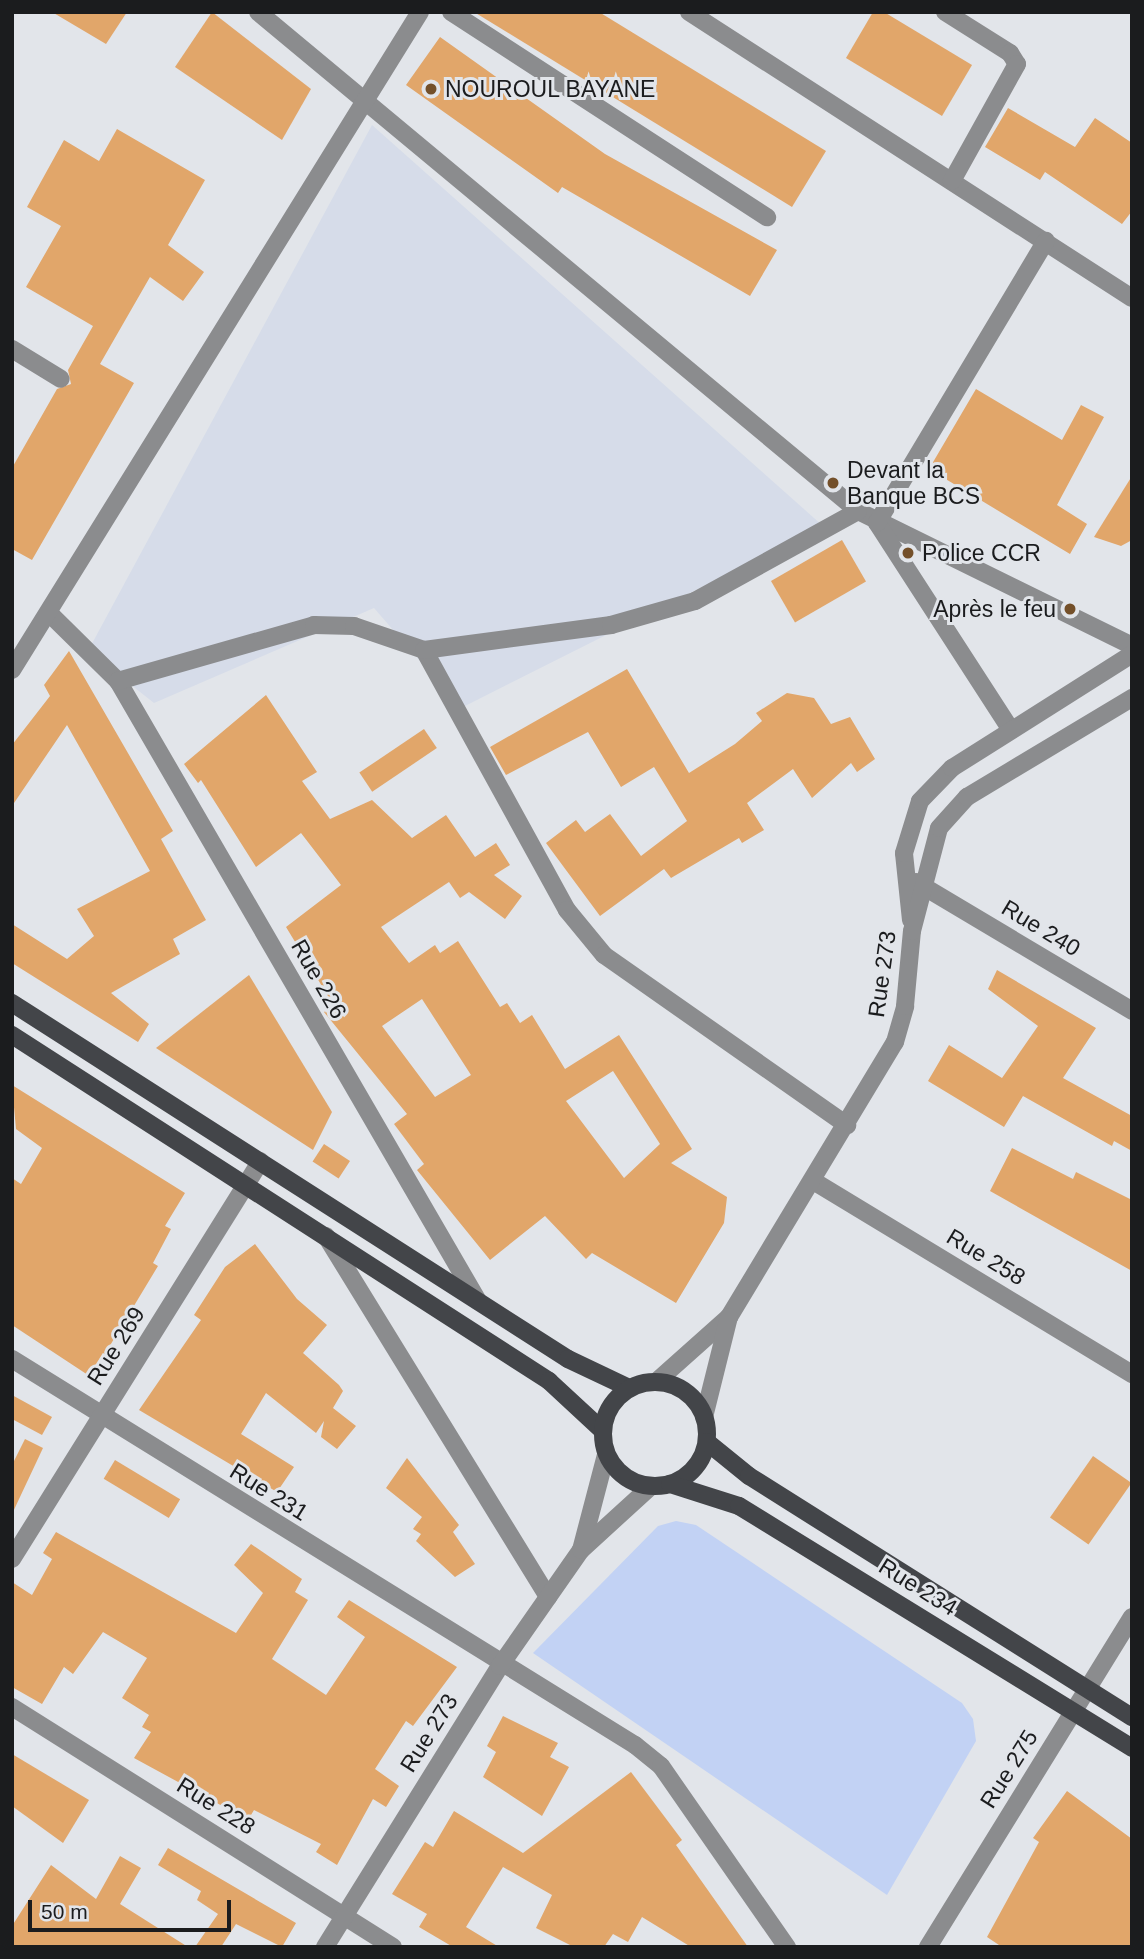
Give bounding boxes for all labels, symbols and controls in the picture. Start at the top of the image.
place label: NOUROUL BAYANE [445,75,656,103]
marker: NOUROUL BAYANE [423,81,439,97]
place label: Devant la Banque BCS [847,456,980,510]
marker: Devant la Banque BCS [825,475,841,491]
place label: Police CCR [922,539,1041,567]
marker: Police CCR [900,545,916,561]
place label: Après le feu [933,595,1056,623]
marker: Après le feu [1062,601,1078,617]
street label: Rue 240 [997,894,1085,962]
street label: Rue 273 [862,929,902,1019]
street label: Rue 226 [285,934,353,1024]
street label: Rue 258 [942,1223,1030,1291]
street label: Rue 269 [81,1302,151,1390]
street label: Rue 231 [225,1457,313,1527]
street label: Rue 234 [874,1552,962,1622]
street label: Rue 273 [394,1689,464,1777]
street label: Rue 275 [974,1725,1044,1813]
street label: Rue 228 [172,1771,260,1841]
scale bar [32,1885,234,1929]
text: 50 m [41,1900,88,1923]

